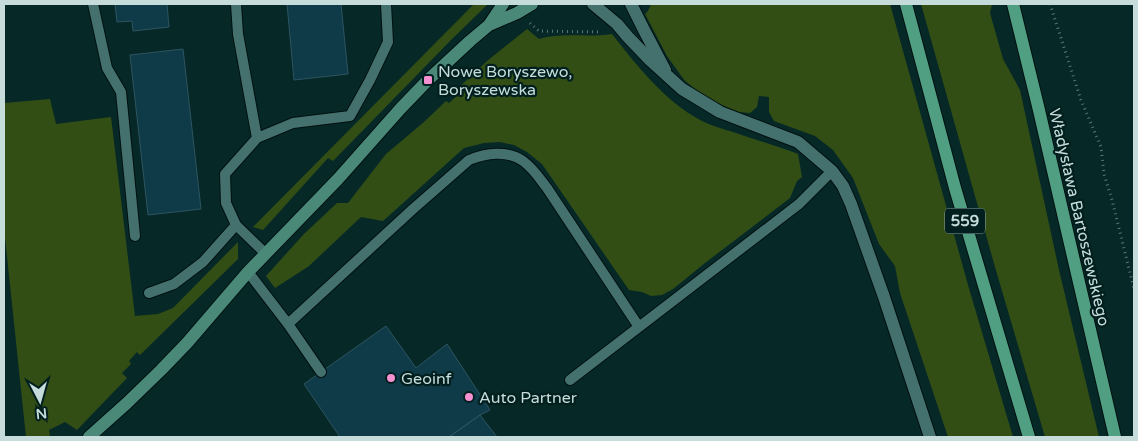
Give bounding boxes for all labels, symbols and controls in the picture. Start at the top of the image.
place label: Nowe Boryszewo, Boryszewska [438,62,572,100]
marker: Nowe Boryszewo, Boryszewska [422,74,434,86]
street label: Władysława Bartoszewskiego [1044,106,1114,328]
road number: 559 [945,208,985,234]
place label: Geoinf [401,369,452,389]
marker: Geoinf [385,372,397,384]
north arrow [15,376,65,426]
place label: Auto Partner [479,388,578,408]
marker: Auto Partner [463,391,475,403]
text: N [35,404,48,422]

